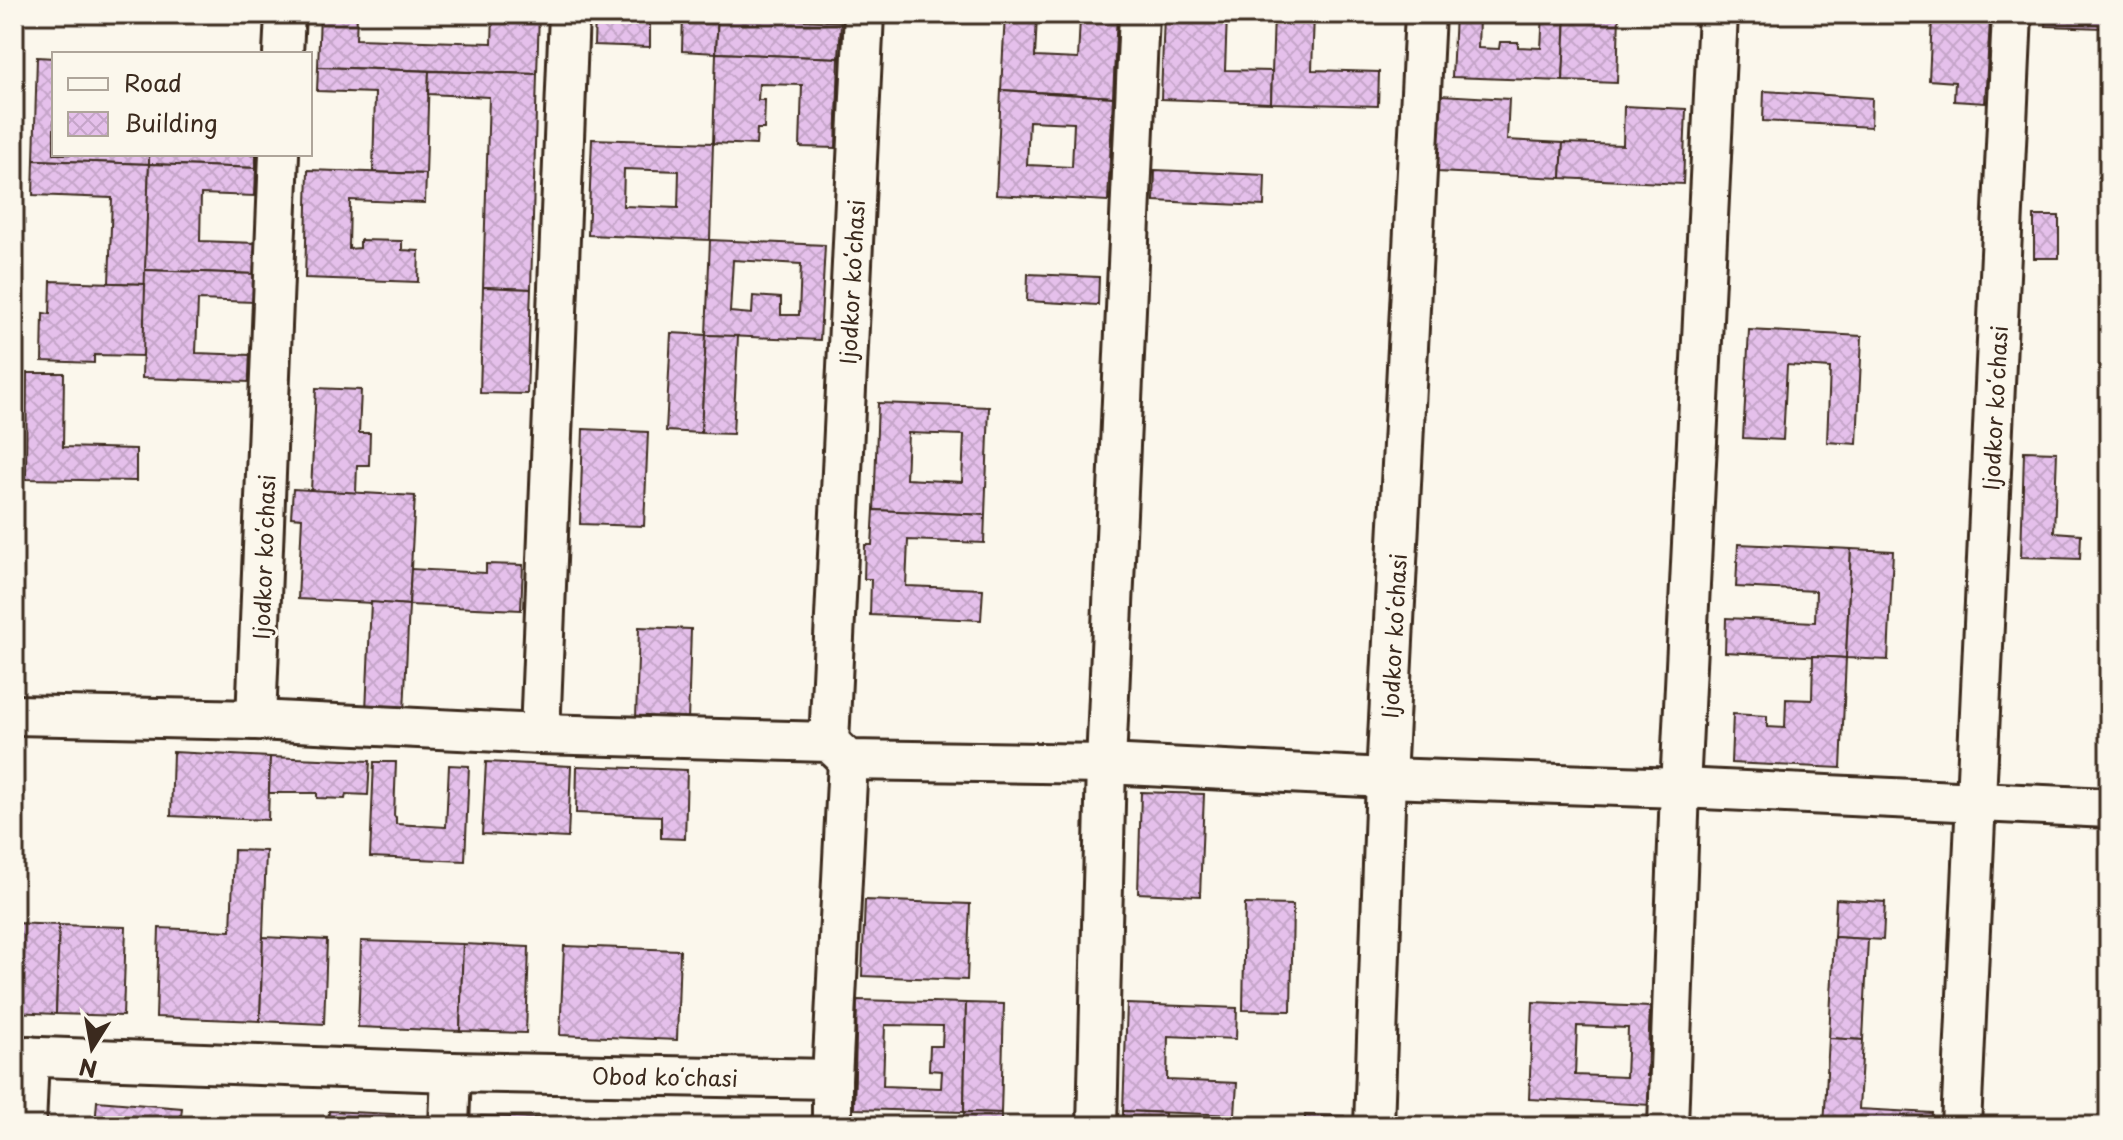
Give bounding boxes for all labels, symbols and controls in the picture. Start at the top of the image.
legend [52,52,312,156]
text: Road [124,64,182,100]
text: Building [124,104,218,140]
street label: Ijodkor koʻchasi [830,199,872,365]
street label: Ijodkor koʻchasi [1973,325,2015,491]
street label: Ijodkor koʻchasi [244,474,282,640]
street label: Ijodkor koʻchasi [1372,553,1414,719]
north arrow [52,1008,132,1088]
text: N [76,1051,100,1087]
street label: Obod koʻchasi [592,1058,738,1094]

